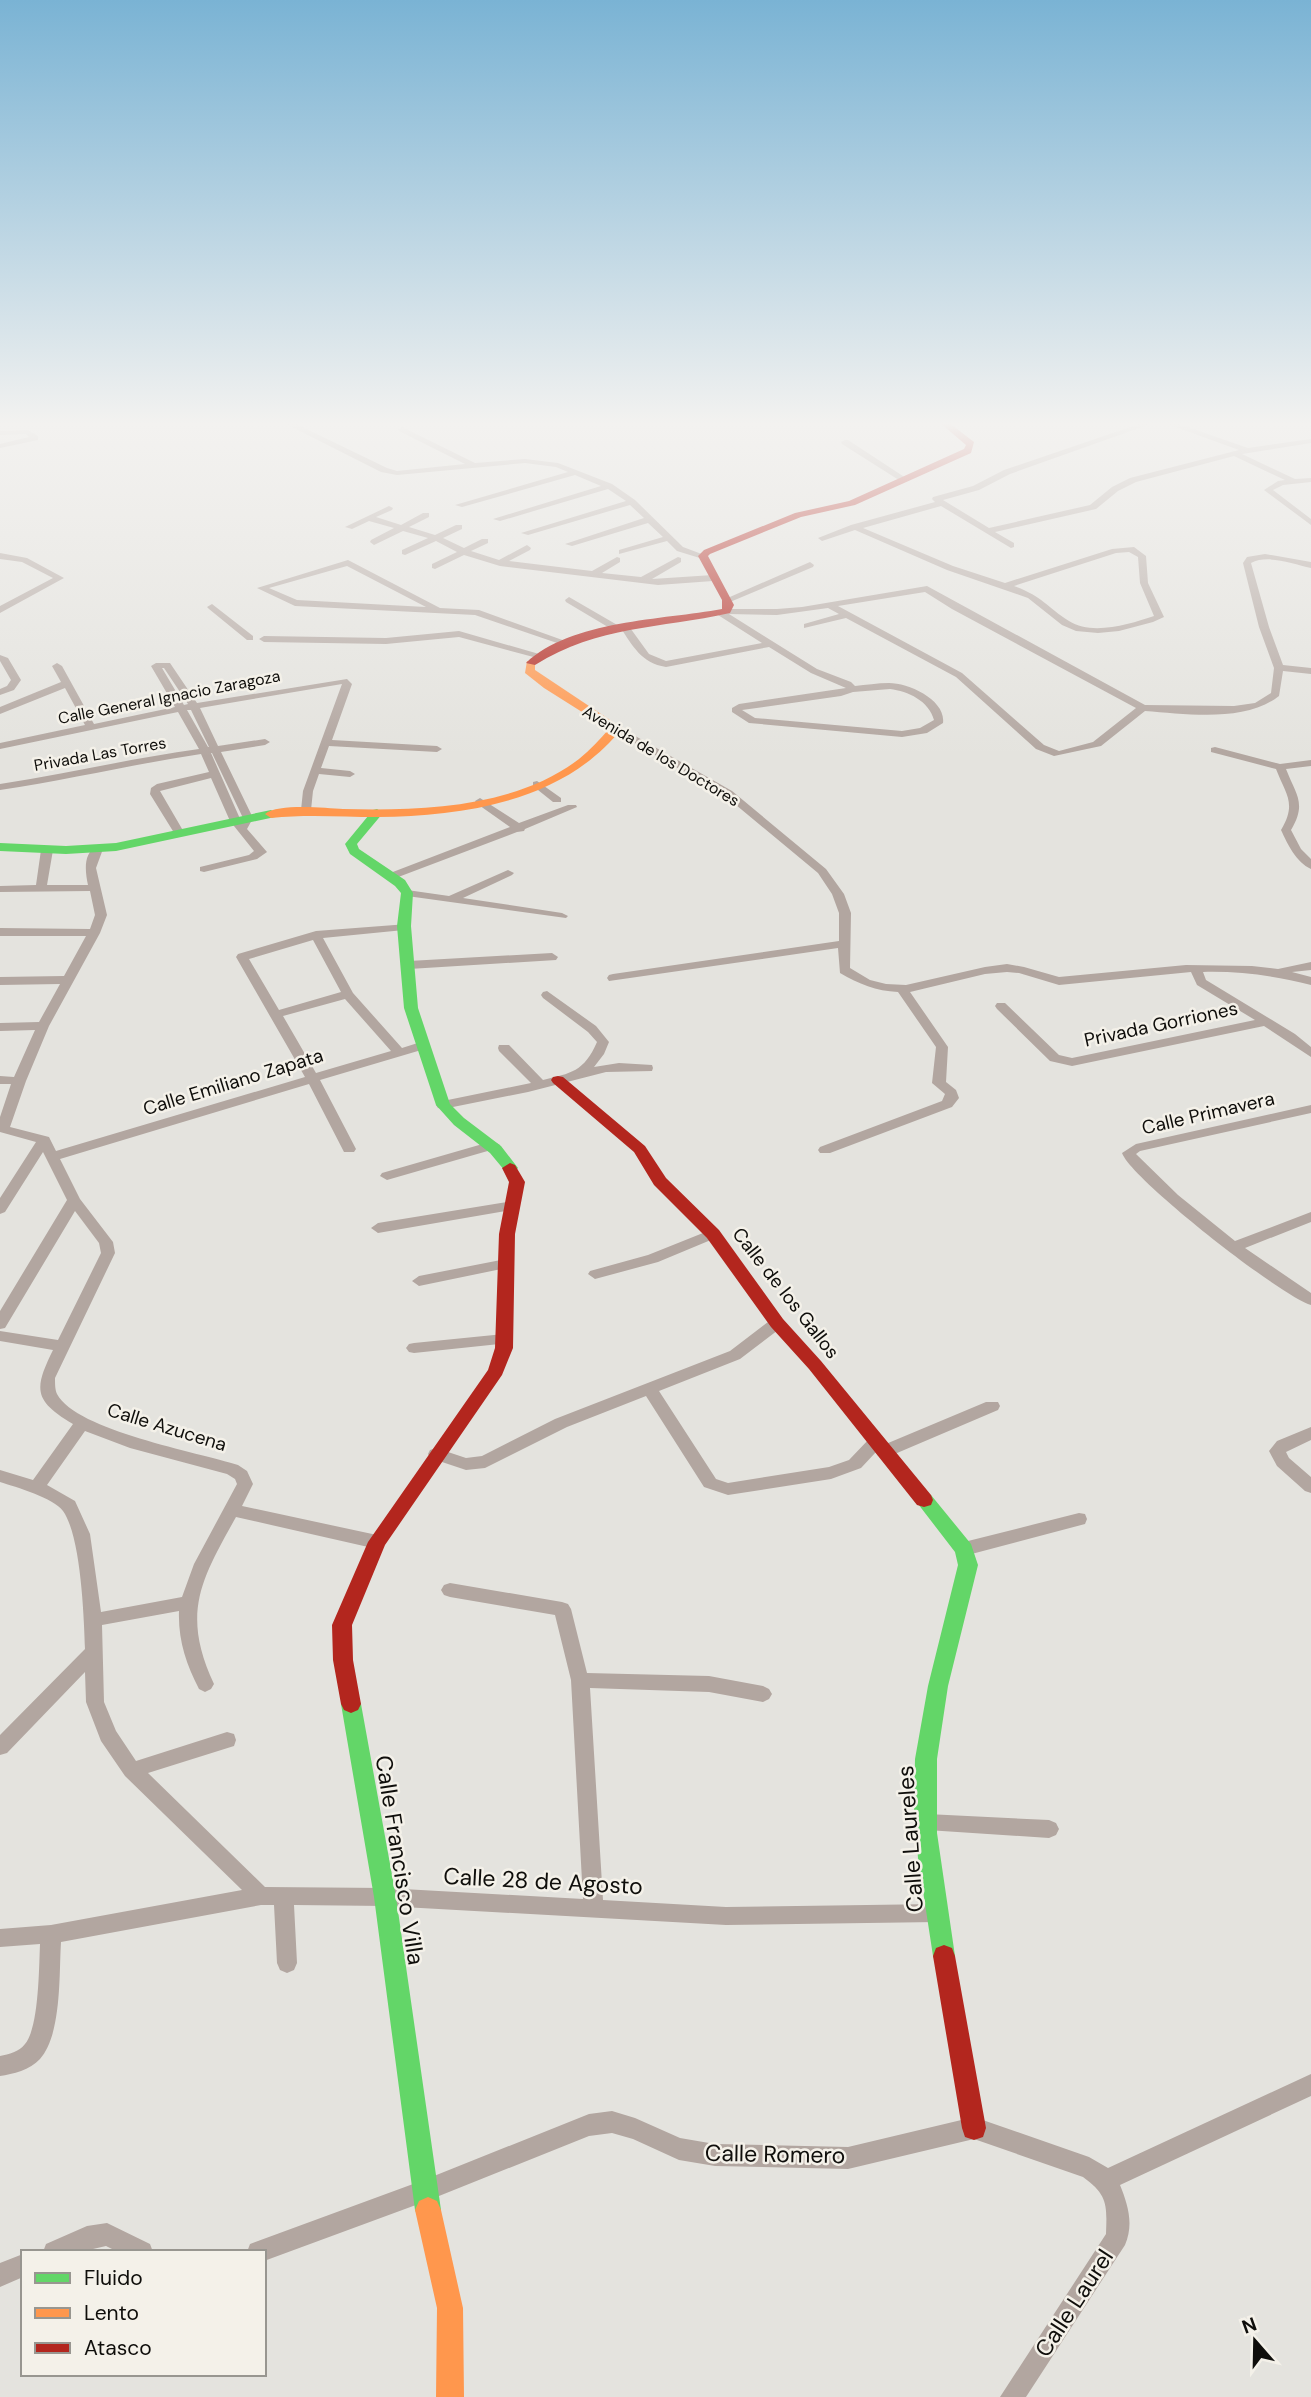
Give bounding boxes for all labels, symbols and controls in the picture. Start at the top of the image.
street label: Calle General Ignacio Zaragoza [56,665,282,729]
street label: Avenida de los Doctores [579,701,743,811]
street label: Privada Las Torres [32,732,168,776]
street label: Privada Gorriones [1082,995,1240,1053]
street label: Calle Emiliano Zapata [140,1043,326,1121]
street label: Calle Primavera [1139,1086,1277,1140]
street label: Calle de los Gallos [727,1222,845,1364]
street label: Calle Azucena [104,1397,230,1457]
street label: Calle Francisco Villa [369,1753,431,1967]
street label: Calle Laureles [890,1765,930,1913]
street label: Calle 28 de Agosto [443,1861,643,1901]
street label: Calle Romero [705,2138,845,2170]
street label: Calle Laurel [1028,2243,1120,2363]
legend [21,2250,266,2376]
text: Fluido [84,2264,143,2292]
text: Lento [84,2299,139,2327]
north arrow [1220,2306,1290,2376]
text: N [1239,2311,1260,2340]
text: Atasco [84,2334,152,2362]

